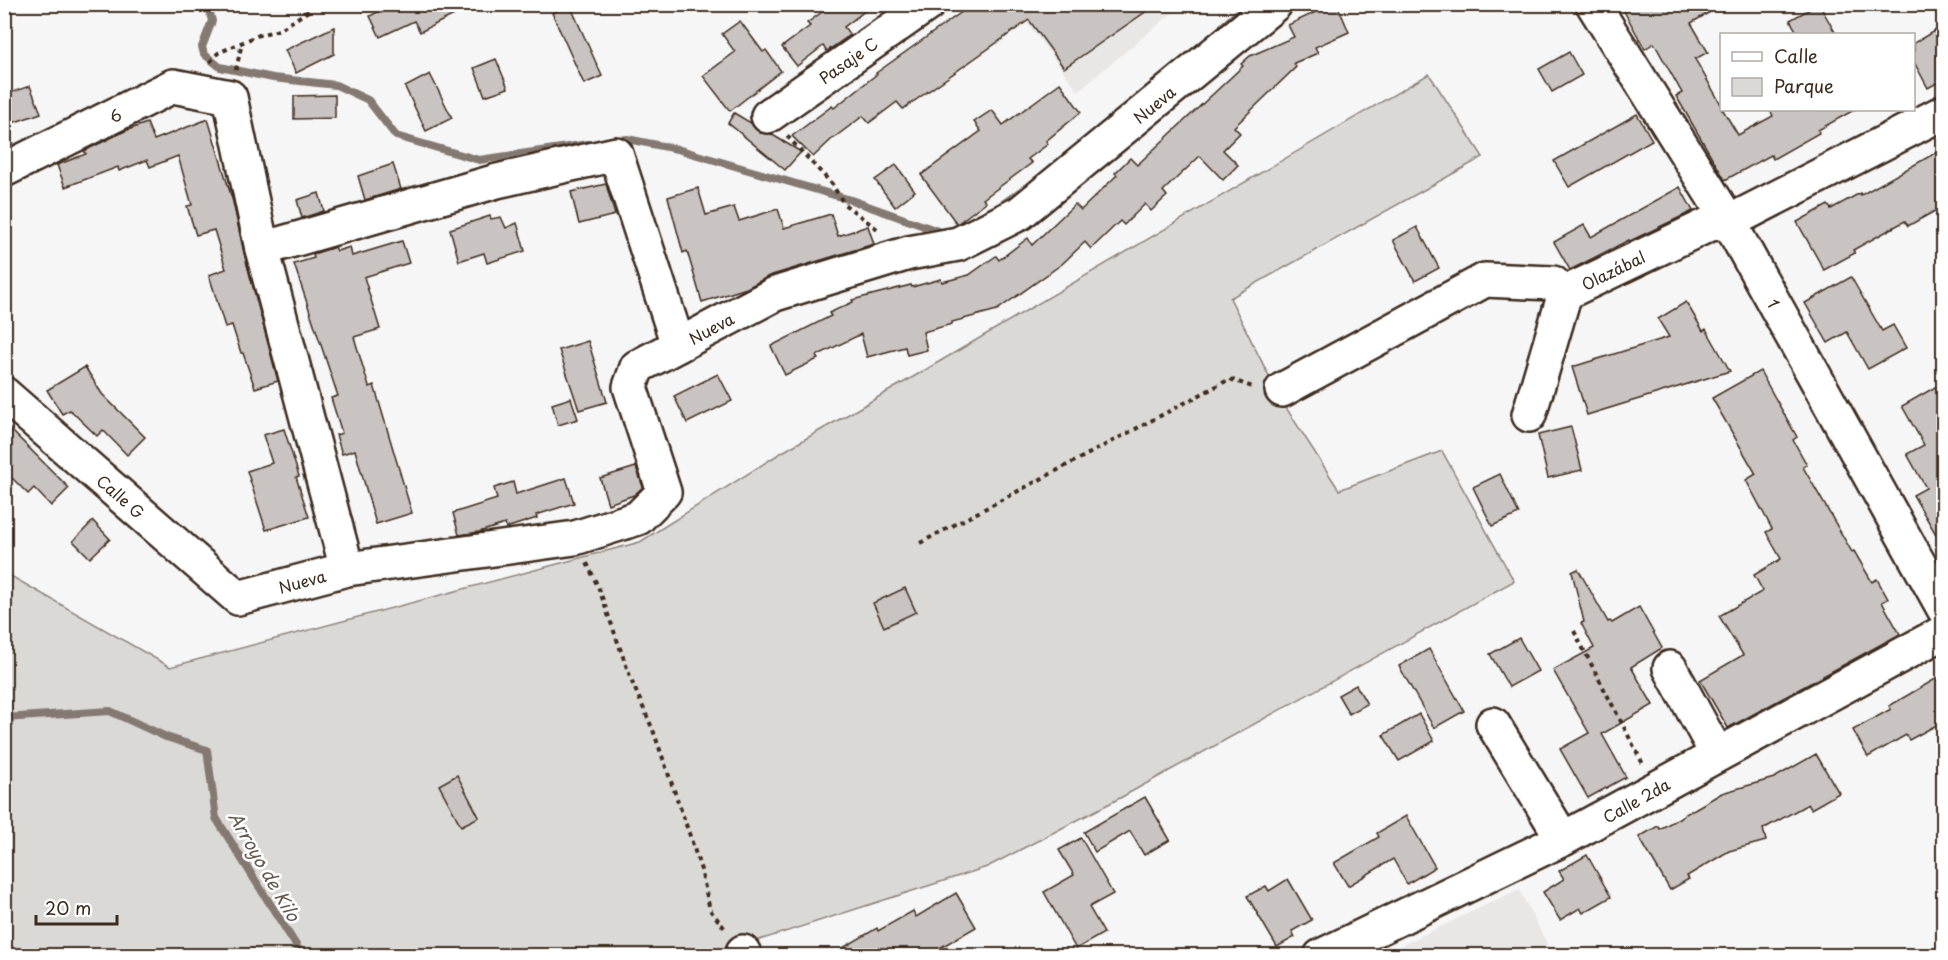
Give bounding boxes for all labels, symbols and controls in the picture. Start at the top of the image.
street label: Pasaje C [814,31,882,89]
legend [1720,33,1915,111]
text: Calle [1774,42,1818,69]
text: Parque [1774,72,1834,99]
street label: Nueva [1128,79,1181,129]
street label: 6 [105,102,125,128]
street label: Olazábal [1577,244,1649,296]
street label: 1 [1762,294,1786,312]
street label: Nueva [684,306,738,350]
street label: Calle G [92,468,150,524]
street label: Nueva [276,563,329,599]
street label: Calle 2da [1598,772,1674,828]
water label: Arroyo de Kilo [223,806,308,927]
scale bar [36,888,117,926]
text: 20 m [45,894,91,921]

